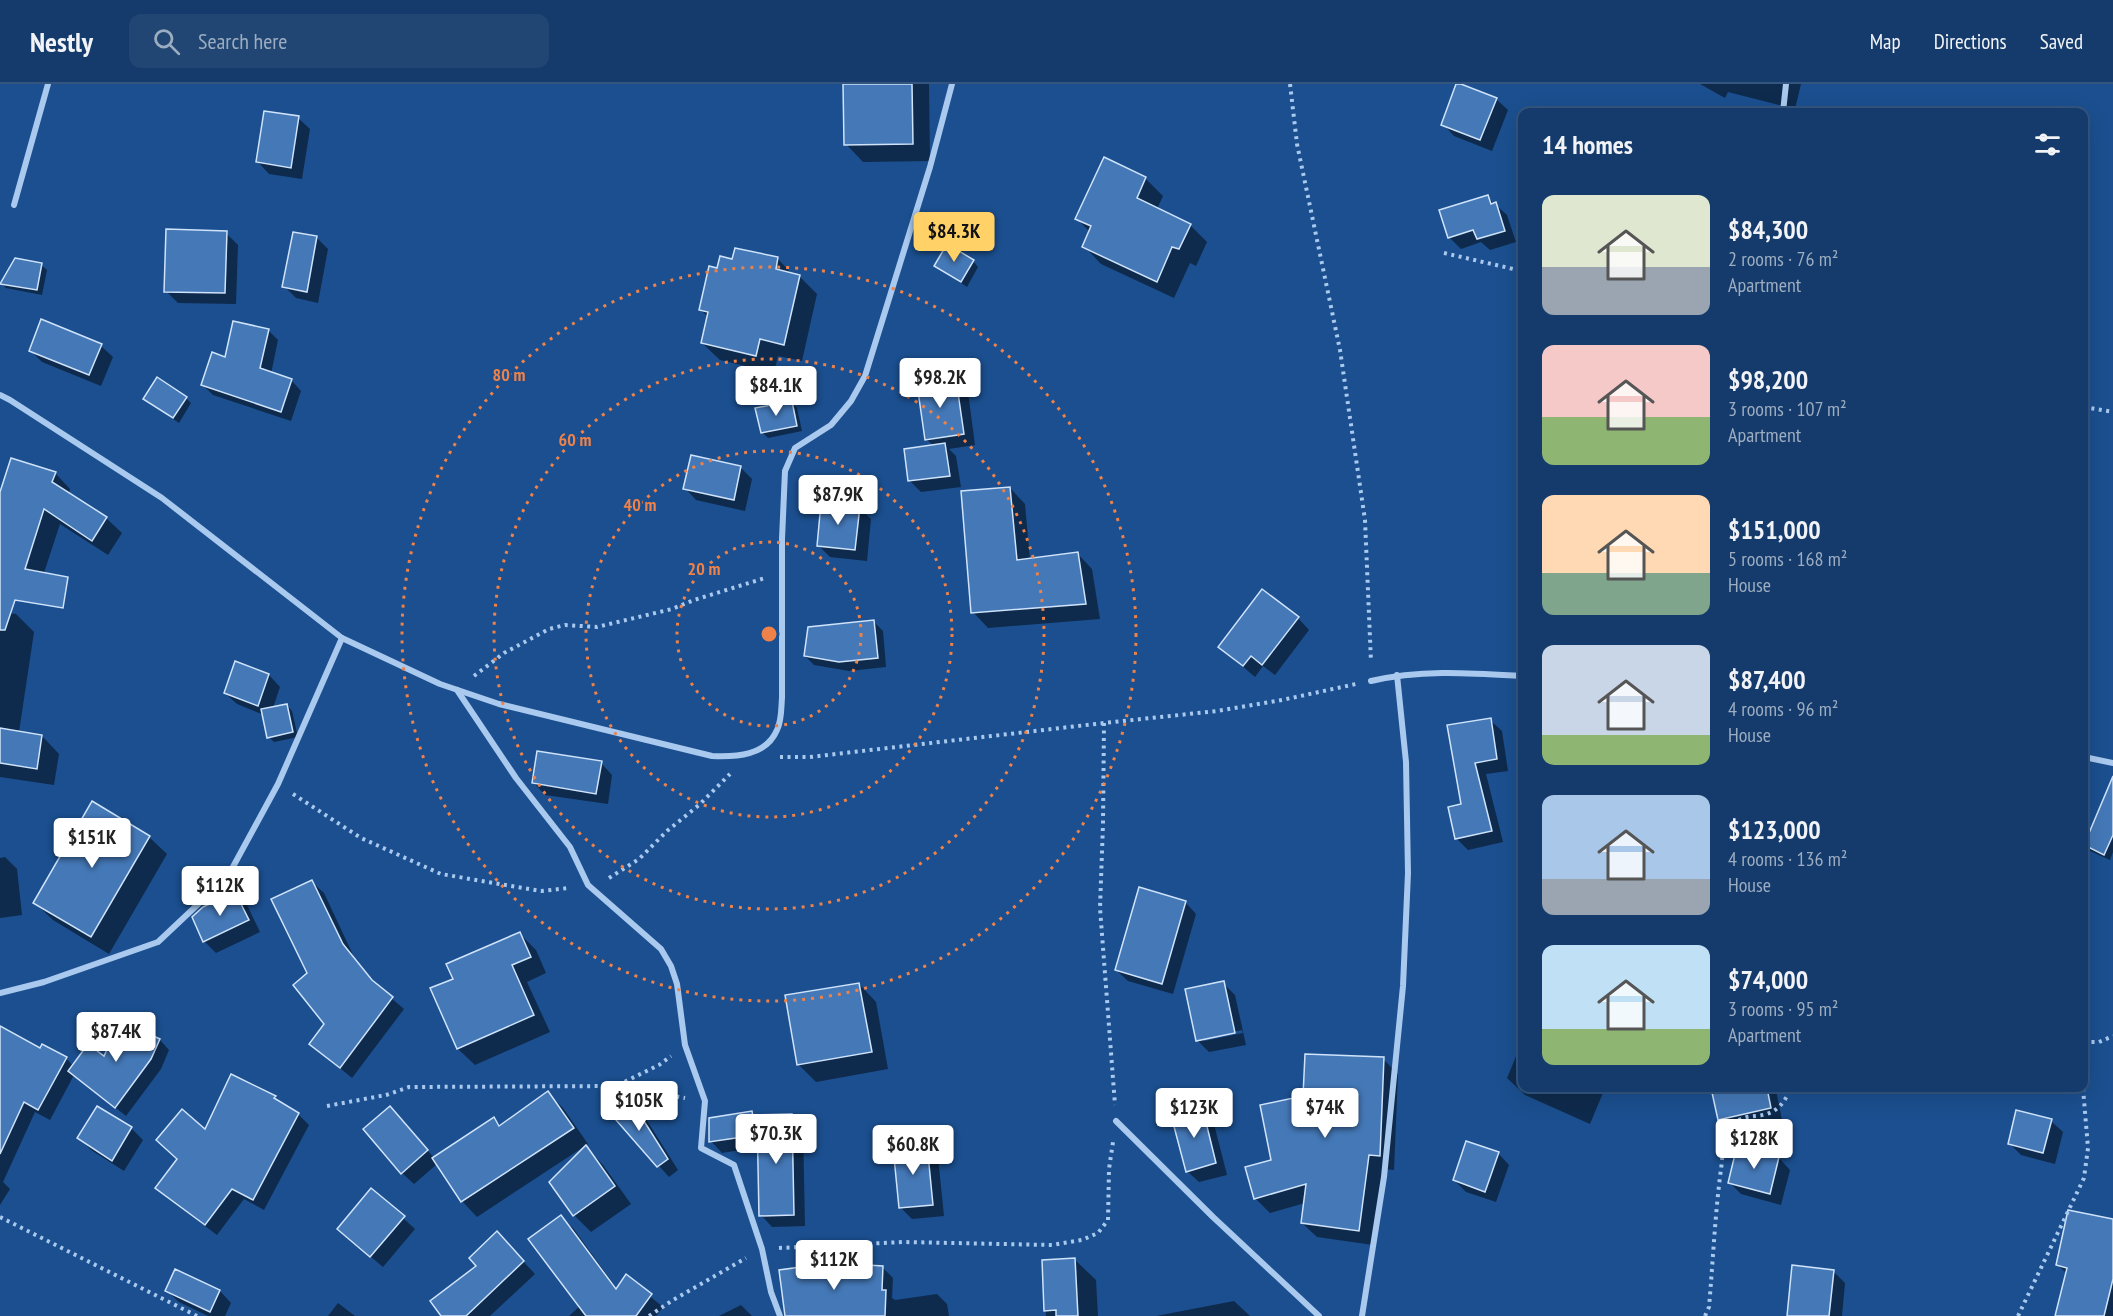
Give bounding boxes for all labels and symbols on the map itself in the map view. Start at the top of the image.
pin: $84.3K [905,212,1003,263]
pin: $98.2K [891,358,989,409]
text: 80 m [493,363,525,386]
pin: $84.1K [727,366,825,417]
text: 60 m [559,428,591,451]
pin: $87.9K [789,475,887,526]
text: 40 m [624,493,656,516]
text: 20 m [688,557,720,580]
centre of rings [759,624,779,644]
pin: $151K [50,818,134,869]
pin: $112K [178,866,262,917]
pin: $87.4K [67,1012,165,1063]
pin: $105K [597,1081,681,1132]
pin: $123K [1152,1088,1236,1139]
pin: $74K [1289,1088,1361,1139]
pin: $70.3K [727,1114,825,1165]
pin: $128K [1712,1119,1796,1170]
pin: $60.8K [864,1125,962,1176]
pin: $112K [792,1240,876,1291]

